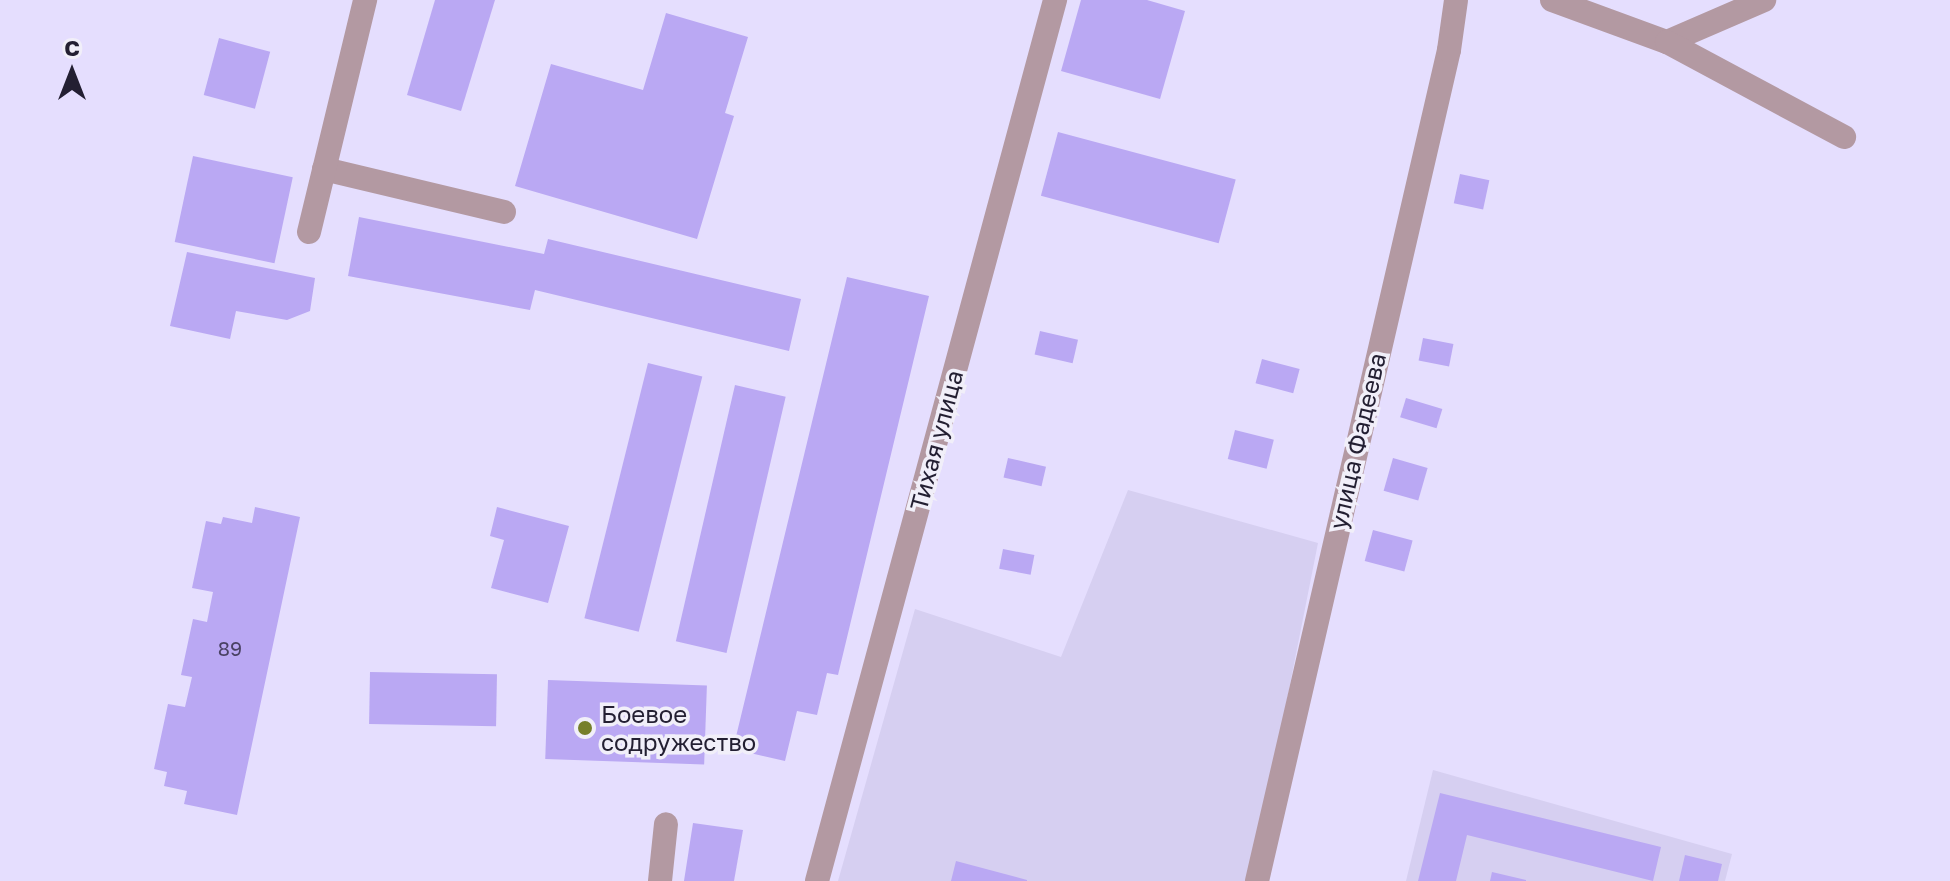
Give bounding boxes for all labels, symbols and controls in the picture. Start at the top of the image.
north arrow [32,32,112,112]
text: С [64,34,80,61]
street label: улица Фадеева [1323,350,1391,532]
street label: Тихая улица [903,367,969,513]
house number: 89 [218,636,242,660]
place label: Боевое содружество [601,700,756,756]
marker: Боевое содружество [576,719,594,737]

